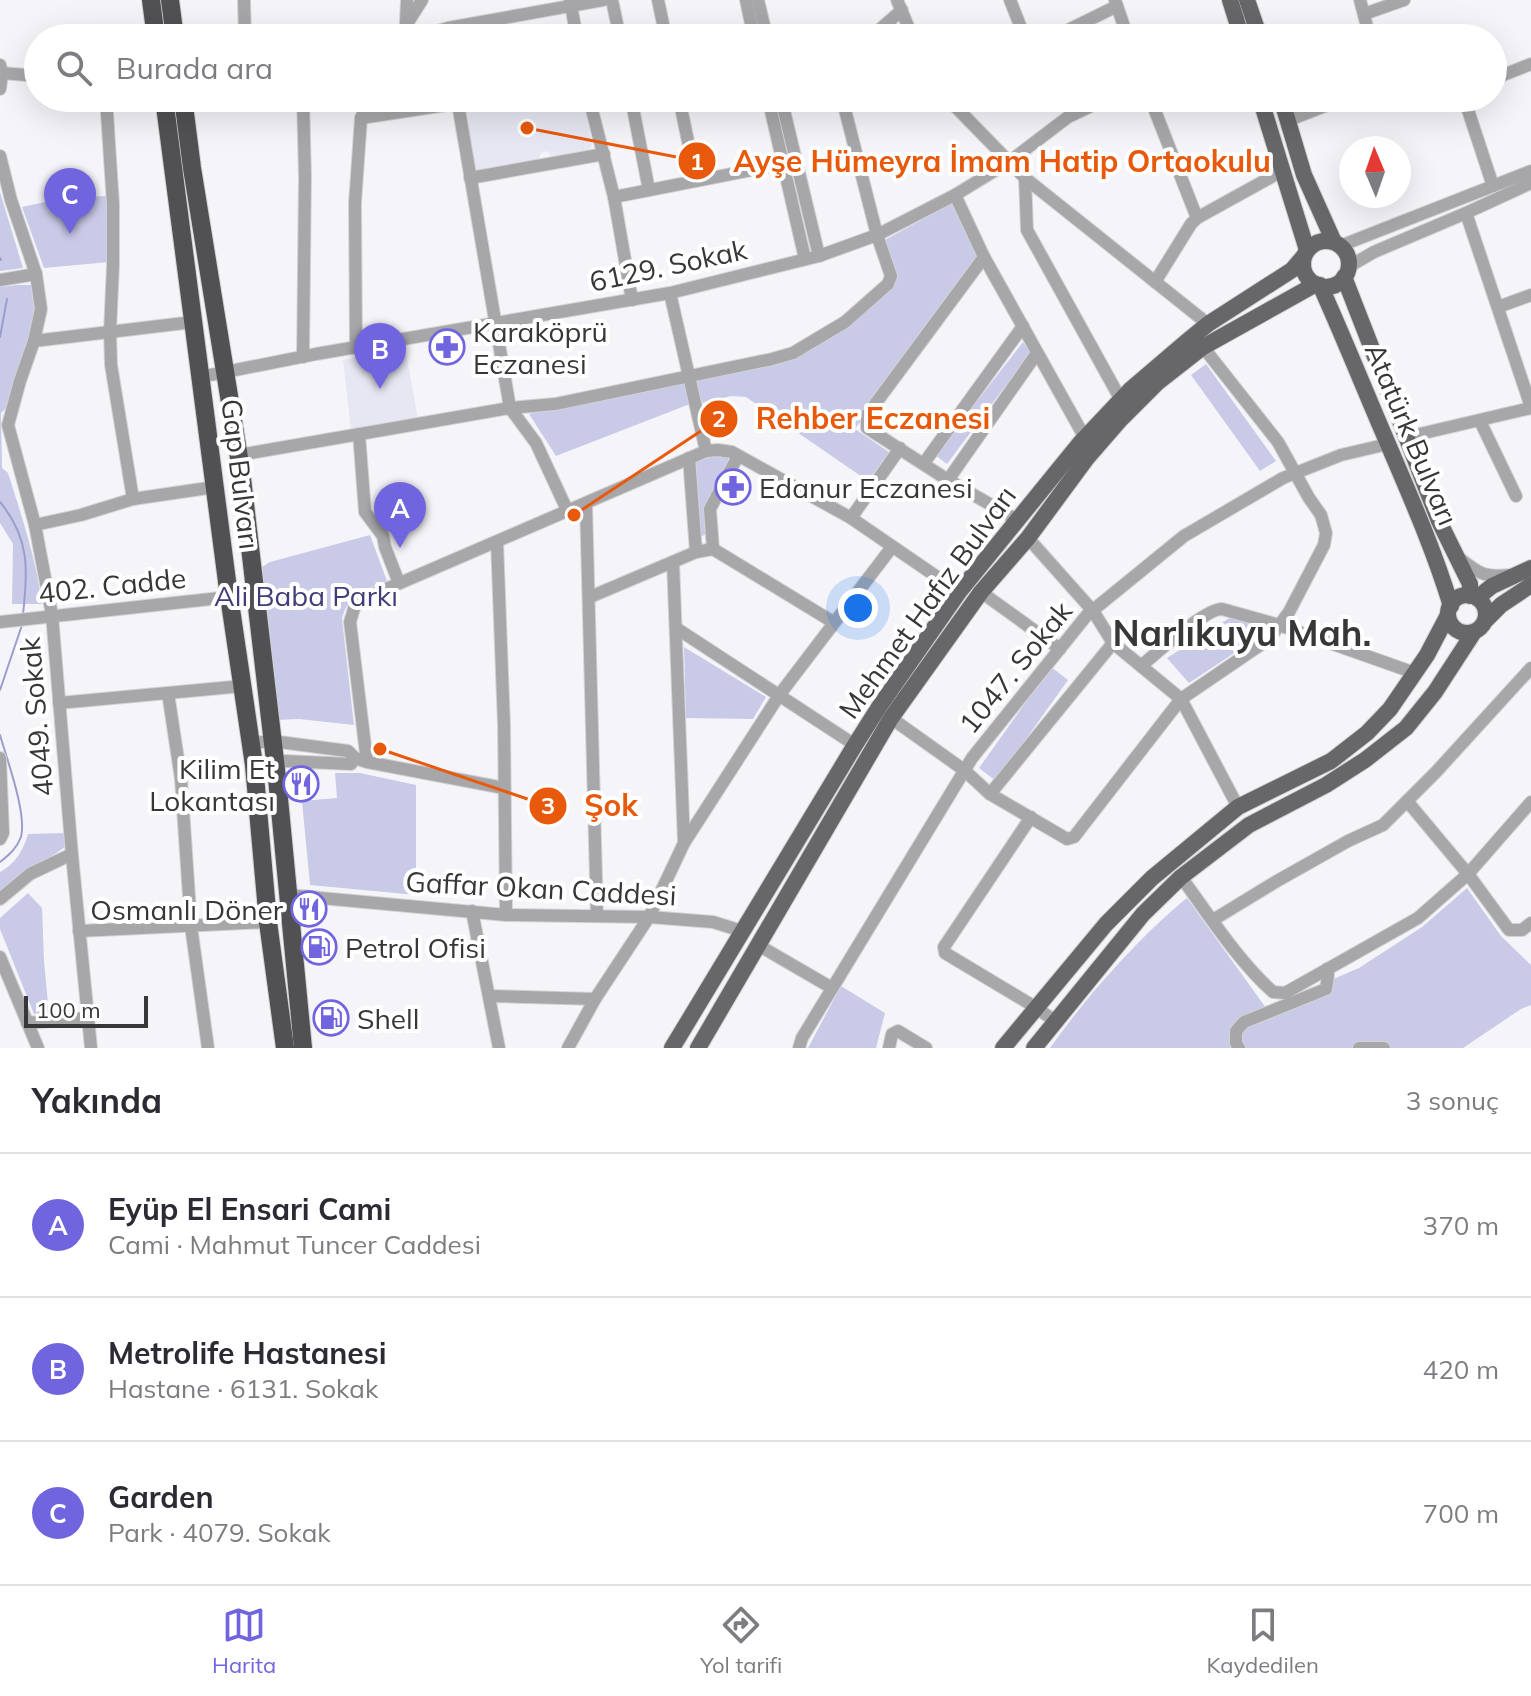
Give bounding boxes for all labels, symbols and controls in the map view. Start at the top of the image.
search box [24,24,1507,112]
icon: search [52,46,96,90]
text: Burada ara [116,49,273,87]
callout: Ayşe Hümeyra İmam Hatip Ortaokulu [677,134,1287,188]
north arrow [1339,136,1411,208]
text: Ayşe Hümeyra İmam Hatip Ortaokulu [733,142,1271,180]
text: 1 [690,146,704,176]
pin: C [44,168,96,234]
street label: 6129. Sokak [586,231,750,299]
place label: Karaköprü Eczanesi [473,314,608,381]
pin: B [354,323,406,389]
pharmacy icon: Karaköprü Eczanesi [428,328,466,366]
street label: Atatürk Bulvarı [1358,338,1466,530]
callout: Rehber Eczanesi [699,392,1006,446]
street label: Gap Bulvarı [214,397,268,551]
text: Rehber Eczanesi [756,399,990,437]
text: 2 [712,403,726,433]
pharmacy icon: Edanur Eczanesi [714,468,752,506]
place label: Edanur Eczanesi [759,470,973,505]
street label: Mehmet Hafız Bulvarı [831,479,1023,725]
pin: A [374,482,426,548]
street label: 402. Cadde [36,560,188,610]
park label: Ali Baba Parkı [214,578,398,613]
your location [838,588,878,628]
street label: 1047. Sokak [951,593,1079,740]
district label: Narlıkuyu Mah. [1113,610,1371,655]
street label: 4049. Sokak [12,635,60,798]
place label: Kilim Et Lokantası [149,751,275,818]
restaurant icon: Kilim Et Lokantası [282,765,320,803]
callout: Şok [528,779,654,833]
text: Şok [584,786,639,824]
text: 3 [541,790,555,820]
street label: Gaffar Okan Caddesi [405,863,677,913]
restaurant icon: Osmanlı Döner [290,890,328,928]
place label: Osmanlı Döner [90,892,284,927]
fuel station icon: Petrol Ofisi [300,928,338,966]
place label: Petrol Ofisi [345,930,486,965]
scale bar [24,992,148,1028]
text: 100 m [36,996,101,1024]
fuel station icon: Shell [312,999,350,1037]
place label: Shell [357,1001,419,1036]
text: Yakında [32,1079,162,1122]
text: 3 sonuç [1406,1084,1499,1117]
text: Eyüp El Ensari Cami [108,1190,391,1228]
text: A [48,1209,68,1242]
text: 370 m [1423,1209,1499,1242]
text: Cami · Mahmut Tuncer Caddesi [108,1228,481,1261]
text: Metrolife Hastanesi [108,1334,387,1372]
text: B [49,1353,67,1386]
text: 420 m [1423,1353,1499,1386]
text: Hastane · 6131. Sokak [108,1372,378,1405]
text: Garden [108,1478,213,1516]
text: C [49,1497,67,1530]
text: 700 m [1423,1497,1499,1530]
text: Park · 4079. Sokak [108,1516,331,1549]
tab: Harita [212,1603,276,1679]
tab: Yol tarifi [700,1603,782,1679]
tab: Kaydedilen [1206,1603,1319,1679]

